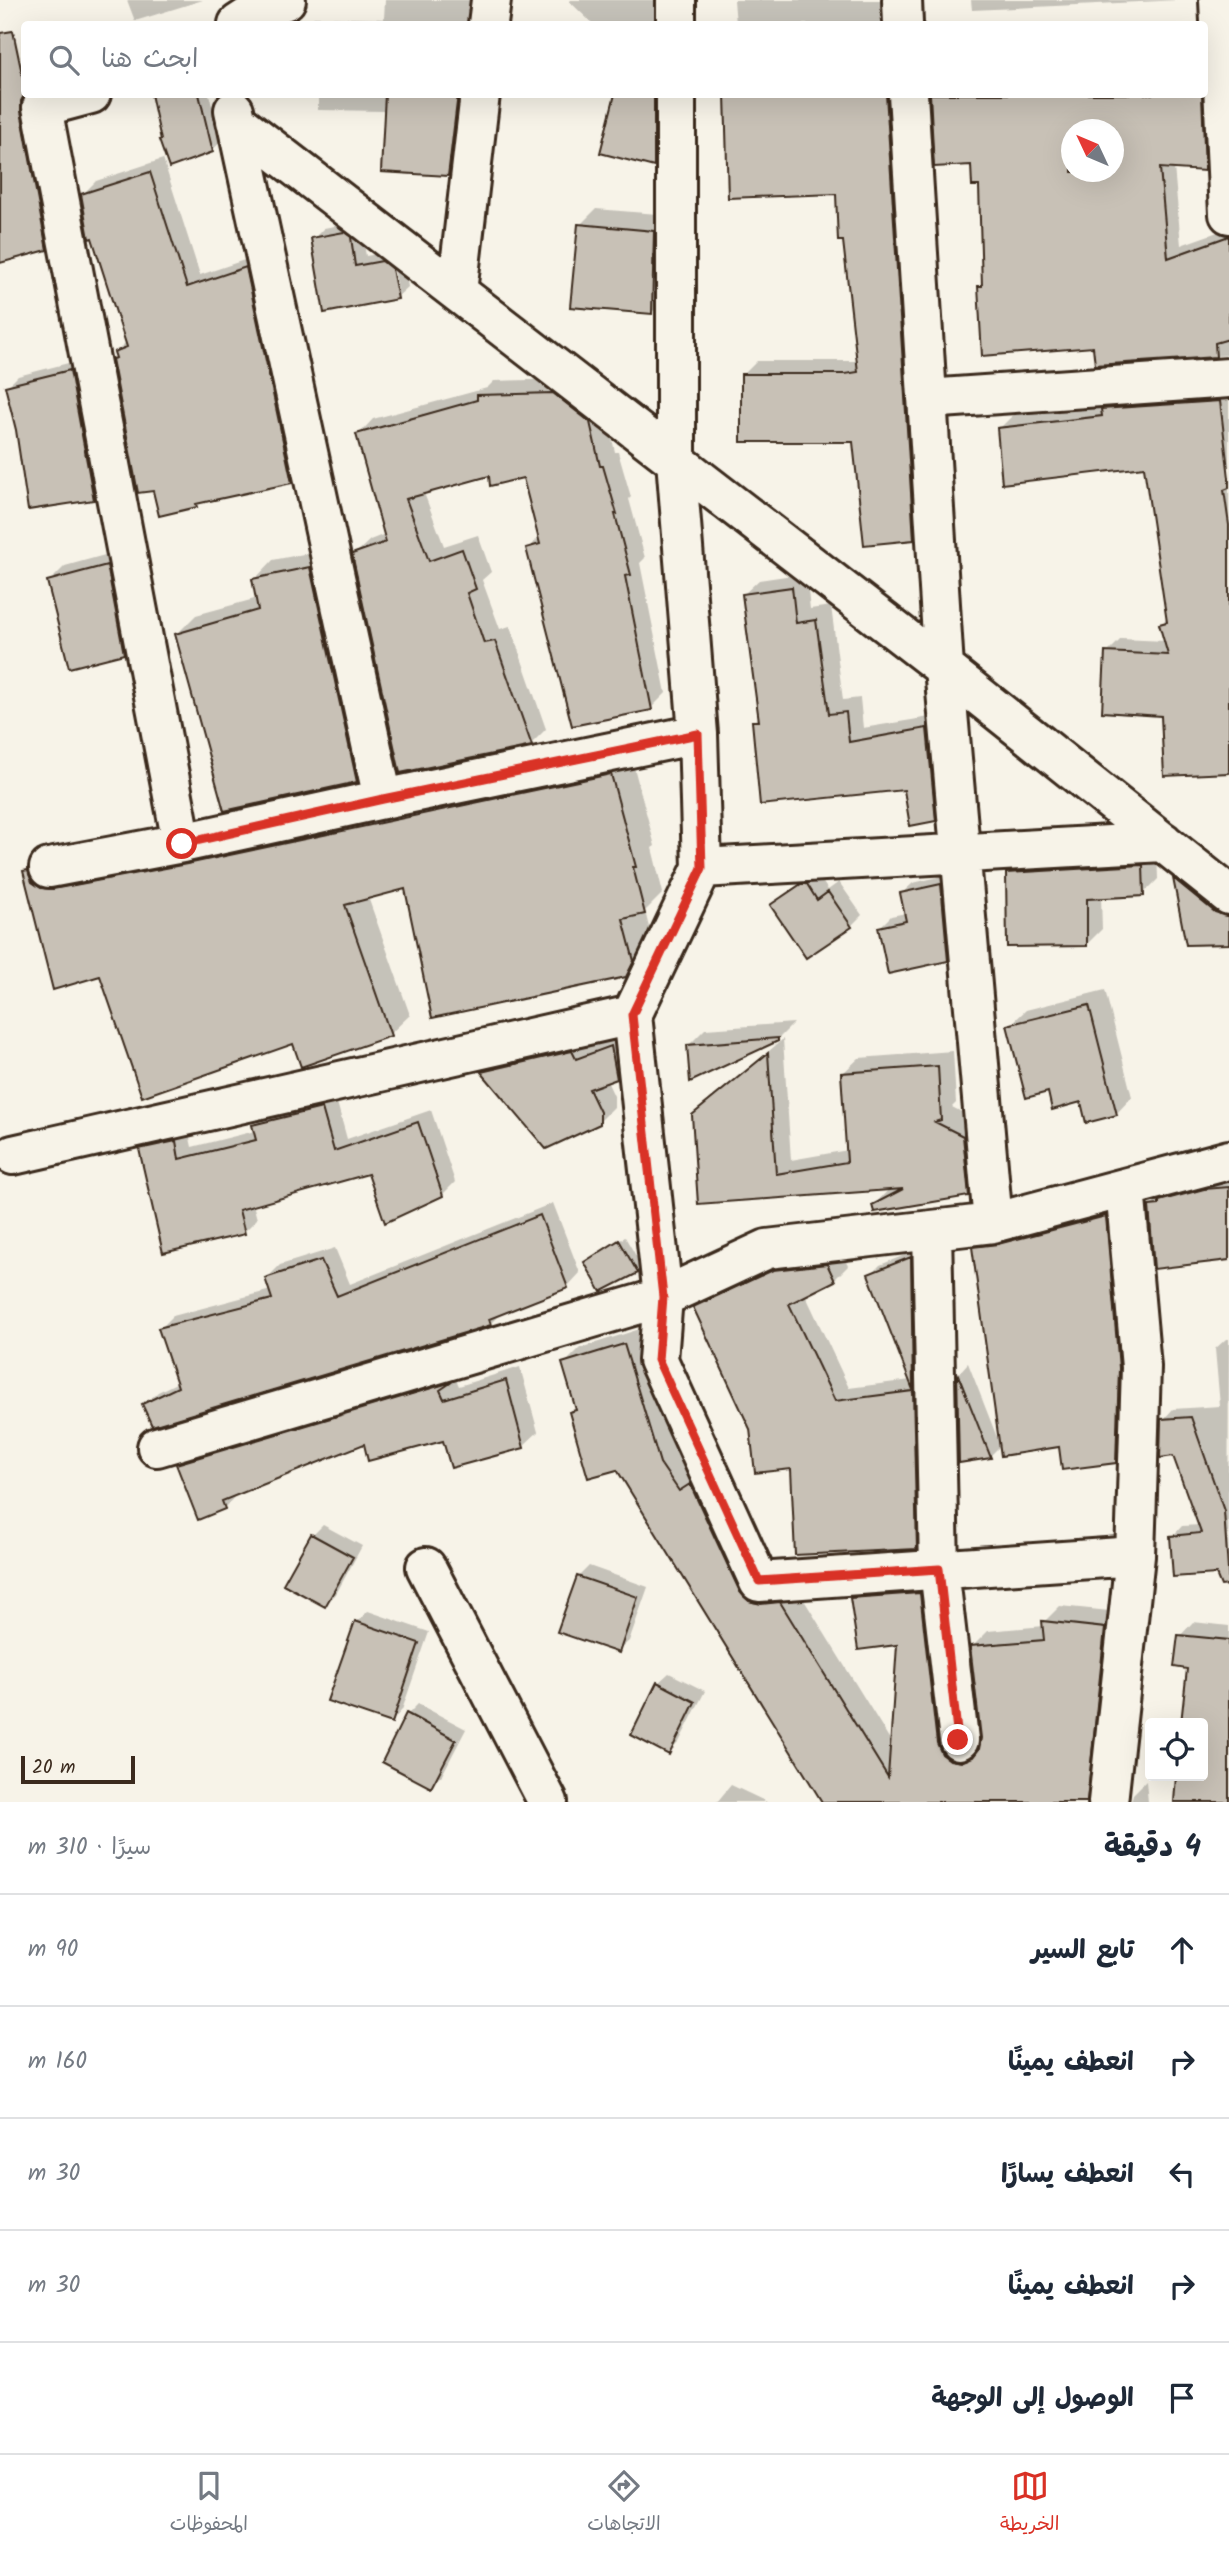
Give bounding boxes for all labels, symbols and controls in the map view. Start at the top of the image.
search box [21,21,1208,98]
text: ابحث هنا [101,39,198,81]
icon: search [45,41,83,79]
north arrow [1061,119,1124,182]
route start [166,828,197,859]
map controls [1145,1718,1208,1781]
button: locate [1145,1718,1208,1781]
route end [942,1724,973,1755]
scale bar [21,1753,135,1785]
text: 20 m [32,1753,75,1783]
text: 4 دقيقة [1104,1824,1201,1872]
text: سيرًا · 310 m [28,1830,151,1866]
text: تابع السير [1031,1930,1134,1972]
icon: ahead [1163,1931,1201,1969]
text: 90 m [28,1932,78,1968]
text: انعطف يمينًا [1008,2042,1134,2084]
icon: right [1163,2043,1201,2081]
text: 160 m [28,2044,87,2080]
text: انعطف يسارًا [1001,2154,1134,2196]
icon: left [1163,2155,1201,2193]
text: 30 m [28,2156,80,2192]
text: انعطف يمينًا [1008,2266,1134,2308]
icon: right [1163,2267,1201,2305]
text: 30 m [28,2268,80,2304]
text: الوصول إلى الوجهة [931,2378,1134,2420]
icon: arrive [1163,2379,1201,2417]
tab: المحفوظات [170,2467,248,2540]
tab: الاتجاهات [587,2467,661,2540]
tab: الخريطة [1000,2467,1059,2540]

